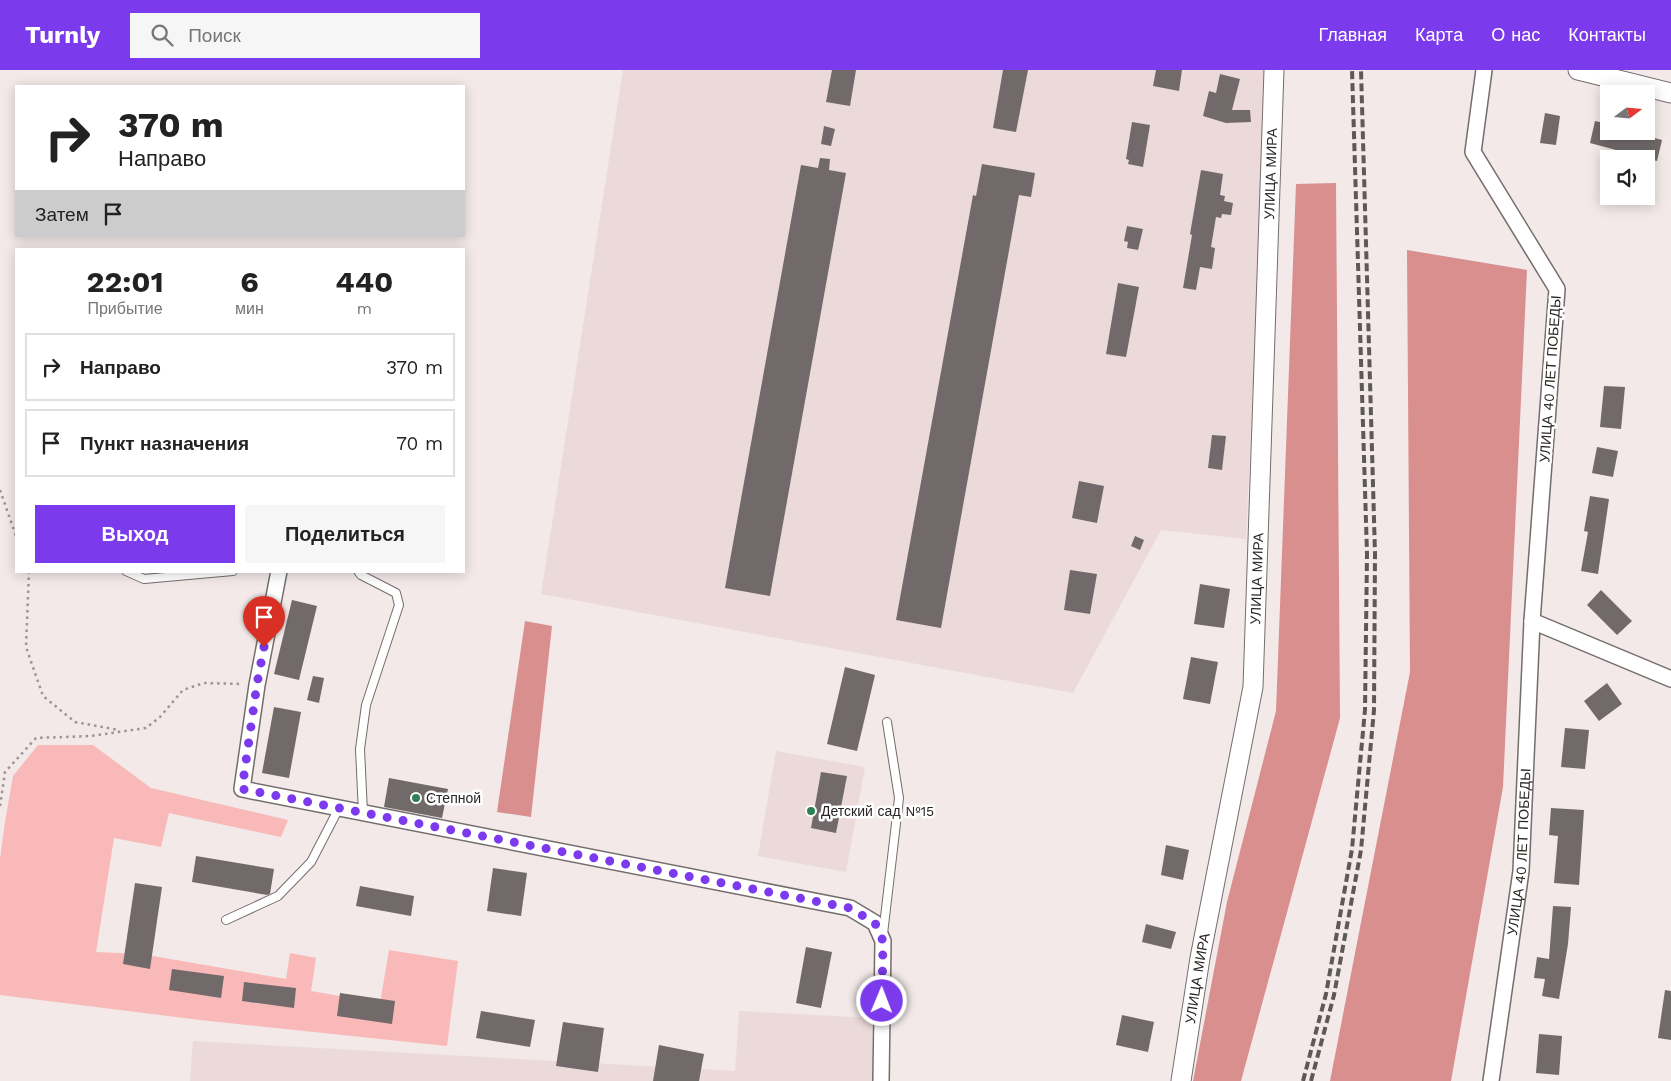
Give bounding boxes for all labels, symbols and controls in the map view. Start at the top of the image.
search box [130,13,480,58]
text: Turnly [25,21,100,49]
icon: search [148,21,176,49]
text: Поиск [188,24,241,47]
text: Главная [1318,24,1387,45]
text: Карта [1415,24,1463,45]
text: О нас [1491,24,1540,45]
text: Контакты [1568,24,1646,45]
north arrow [1600,85,1655,140]
map controls [1600,85,1655,205]
text: 370 m [118,104,224,146]
icon: right [35,105,100,170]
street label: УЛИЦА МИРА [1261,127,1280,220]
text: Направо [118,146,206,171]
button: sound [1600,150,1655,205]
icon: arrive [99,200,127,228]
text: Затем [35,203,89,226]
text: 22:01 [87,264,164,299]
text: 6 [240,264,259,299]
text: 440 [335,264,393,299]
street label: УЛИЦА 40 ЛЕТ ПОБЕДЫ [1536,295,1564,463]
text: Прибытие [87,299,163,318]
text: мин [235,299,264,318]
text: m [357,299,372,318]
icon: right [37,353,65,381]
text: Направо [80,356,161,379]
text: 370 m [386,356,443,379]
icon: arrive [37,429,65,457]
text: Пункт назначения [80,432,249,455]
text: 70 m [396,432,443,455]
button: Выход [35,505,235,563]
button: Поделиться [245,505,445,563]
street label: УЛИЦА МИРА [1247,532,1266,625]
pin [243,596,285,647]
icon: arrive [250,603,278,631]
street label: УЛИЦА 40 ЛЕТ ПОБЕДЫ [1504,768,1534,936]
place label: Степной [426,790,481,806]
marker: Степной [410,792,422,804]
place label: Детский сад №15 [821,803,934,819]
marker: Детский сад №15 [805,805,817,817]
street label: УЛИЦА МИРА [1182,931,1213,1025]
position arrow [855,974,907,1026]

